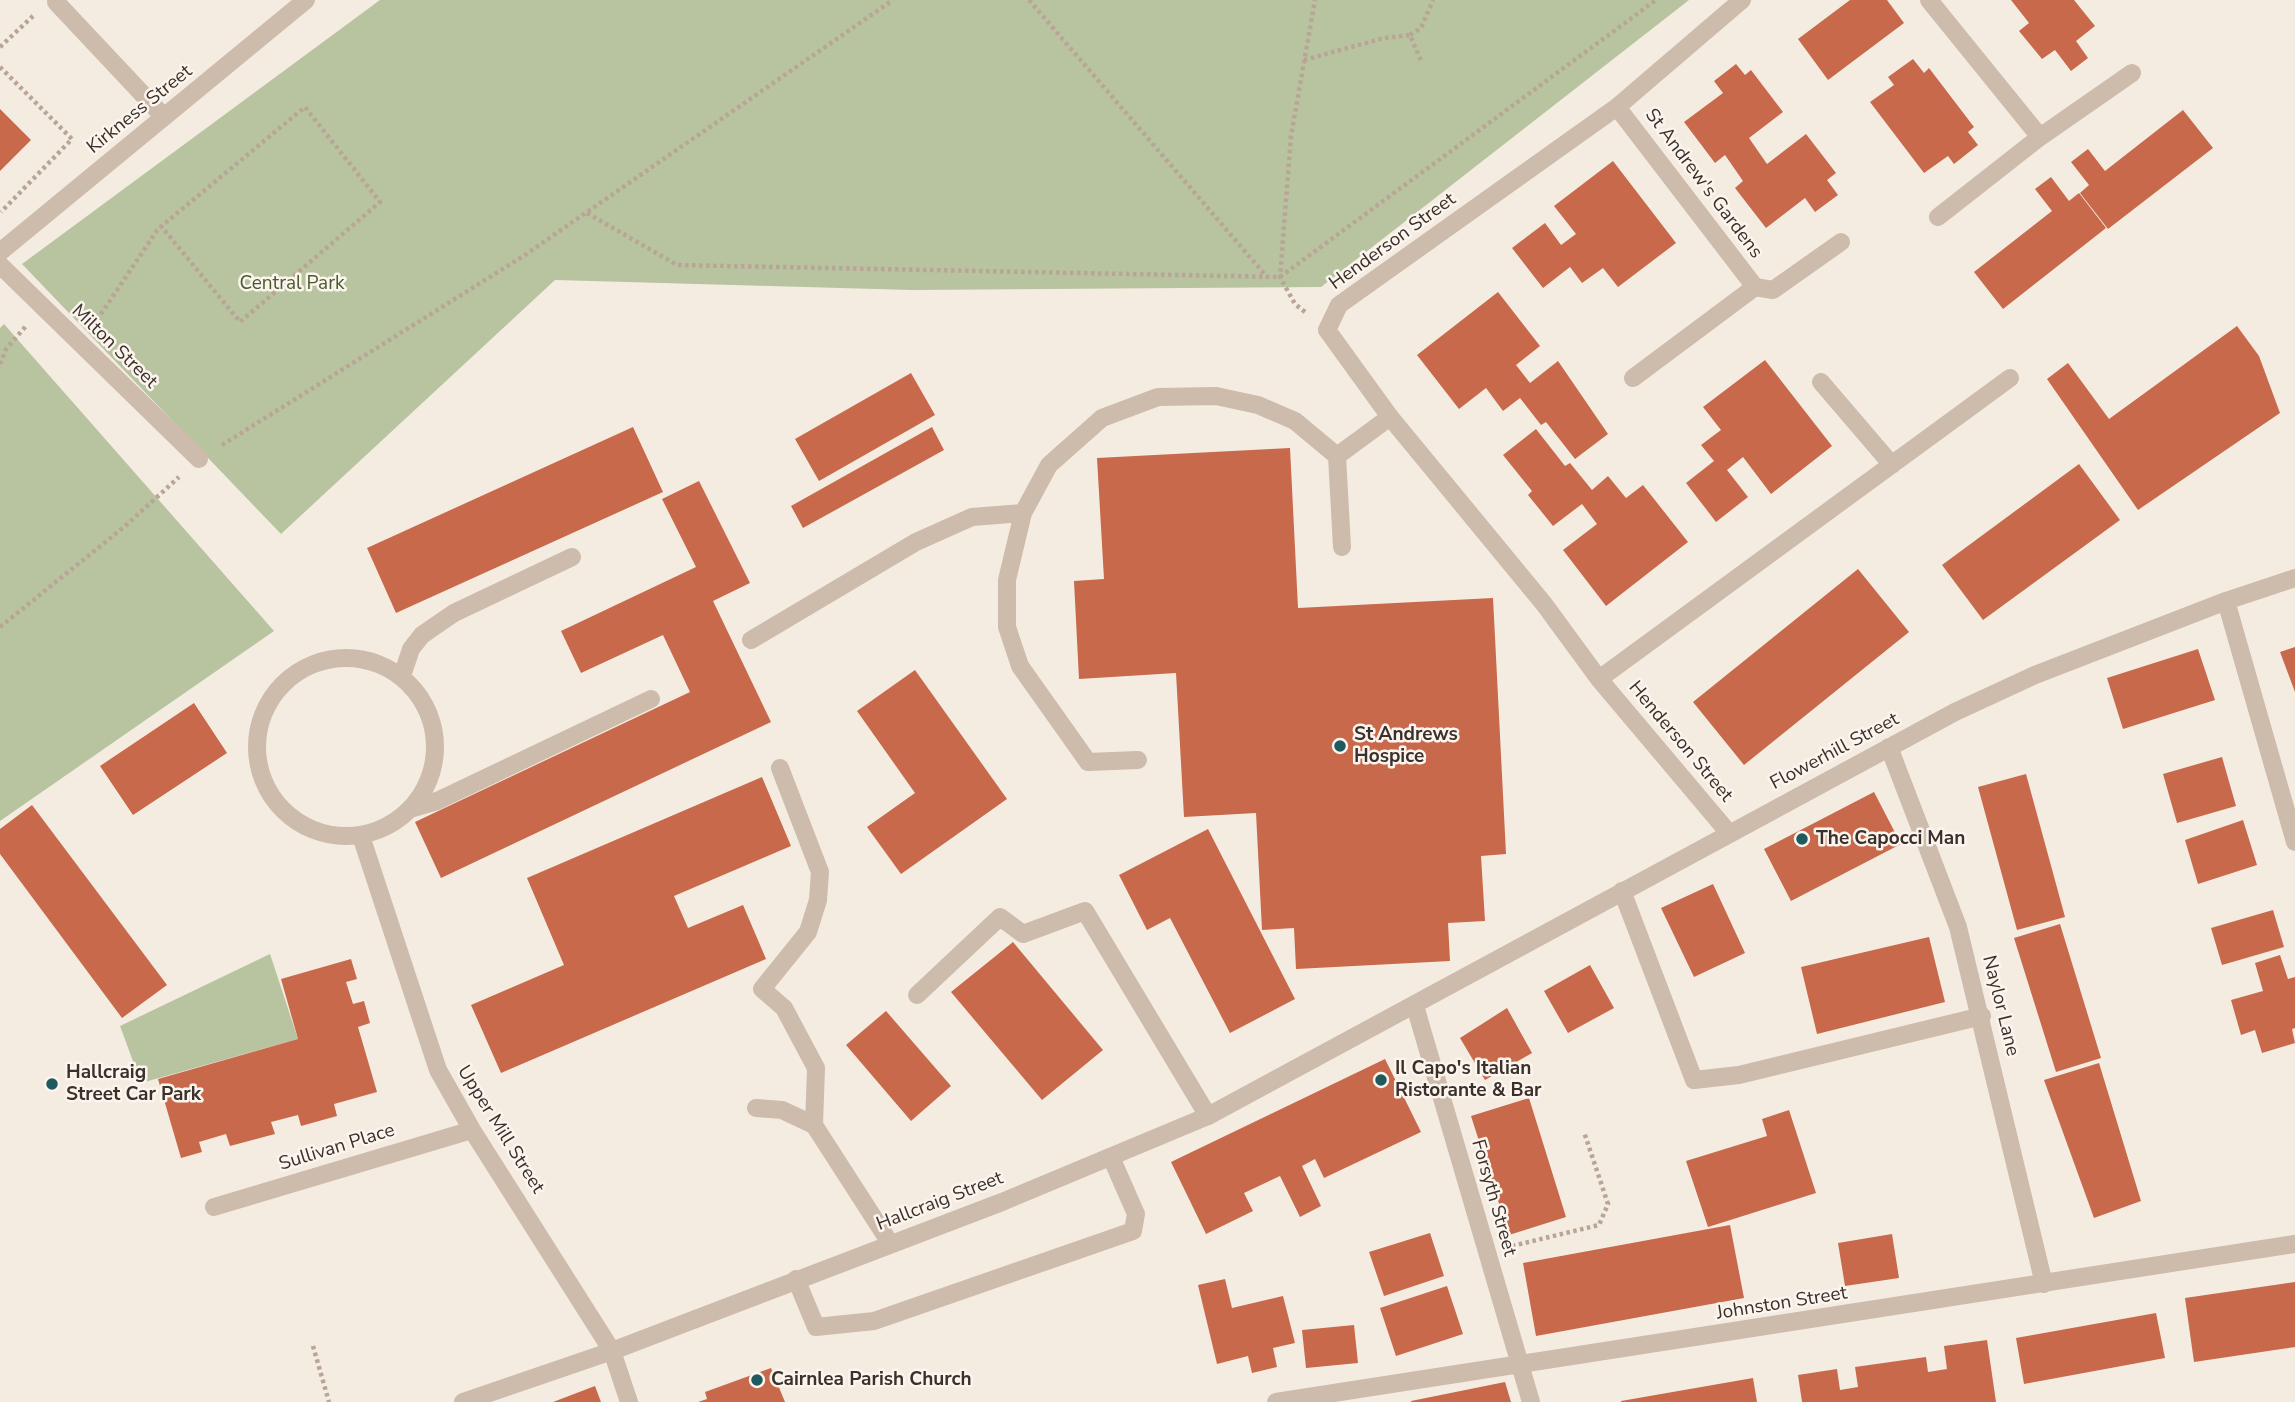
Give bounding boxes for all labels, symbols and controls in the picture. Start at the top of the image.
street label: Kirkness Street [83,61,197,159]
street label: St Andrew's Gardens [1639,105,1767,263]
street label: Henderson Street [1325,189,1461,295]
park label: Central Park [240,273,344,295]
street label: Milton Street [66,300,162,394]
street label: Henderson Street [1623,677,1737,807]
street label: Flowerhill Street [1767,709,1903,795]
place label: St Andrews Hospice [1354,724,1458,768]
marker: St Andrews Hospice [1332,738,1348,754]
place label: The Capocci Man [1816,828,1965,850]
marker: The Capocci Man [1794,831,1810,847]
street label: Naylor Lane [1976,953,2024,1059]
place label: Il Capo's Italian Ristorante & Bar [1395,1058,1542,1102]
place label: Hallcraig Street Car Park [66,1062,201,1106]
street label: Upper Mill Street [452,1062,548,1198]
marker: Il Capo's Italian Ristorante & Bar [1373,1072,1389,1088]
marker: Hallcraig Street Car Park [44,1076,60,1092]
street label: Sullivan Place [276,1120,398,1176]
street label: Forsyth Street [1465,1137,1521,1259]
street label: Hallcraig Street [874,1167,1006,1237]
street label: Johnston Street [1715,1282,1849,1326]
place label: Cairnlea Parish Church [771,1369,972,1391]
marker: Cairnlea Parish Church [749,1372,765,1388]

